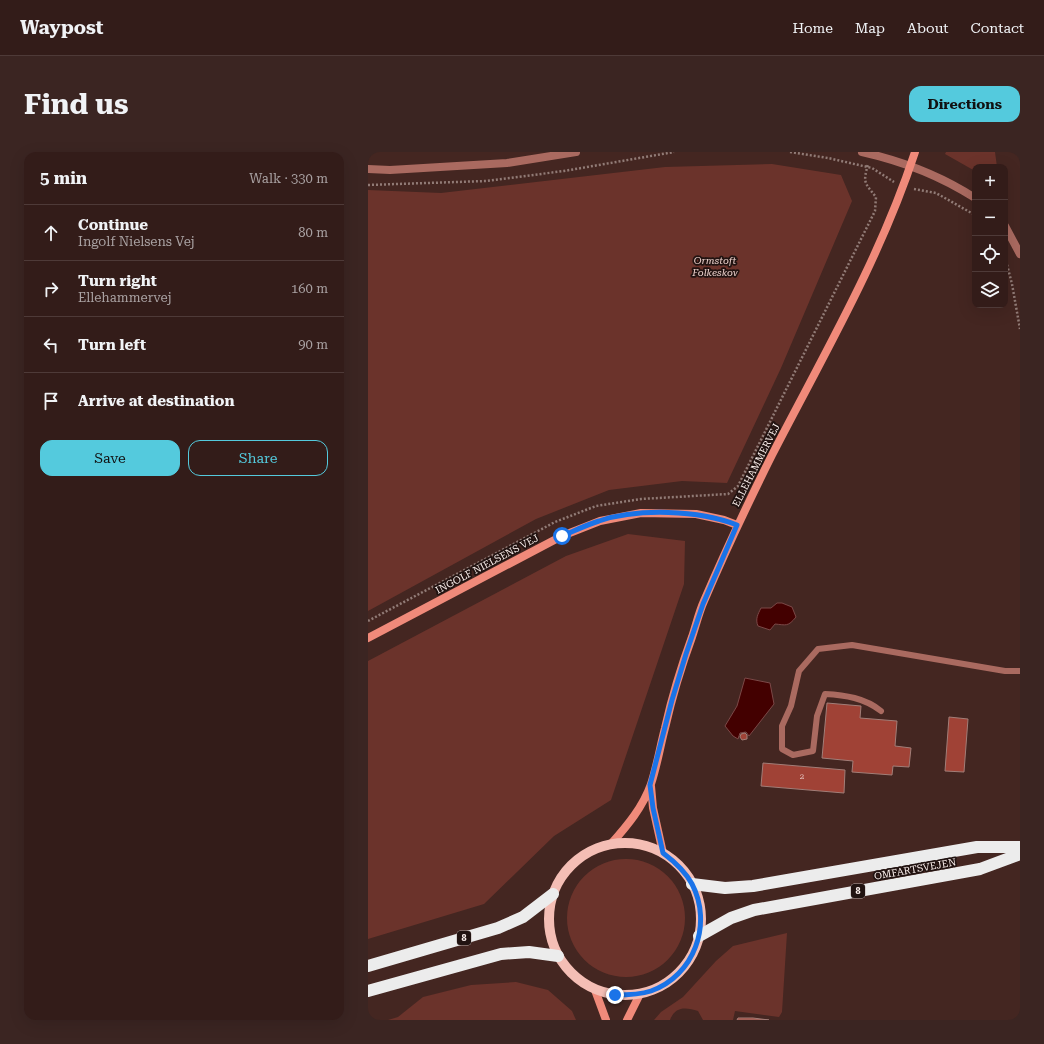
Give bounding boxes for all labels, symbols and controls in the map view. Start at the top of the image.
text: Waypost [20,16,103,39]
text: Home [792,20,833,36]
text: Map [855,20,885,36]
text: About [907,20,949,36]
text: Contact [971,20,1024,36]
button: Directions [909,86,1020,122]
text: Find us [24,88,128,121]
map controls [972,164,1008,308]
button: + [972,164,1008,200]
text: 5 min [40,168,87,188]
text: Walk · 330 m [249,171,328,186]
button: − [972,200,1008,236]
text: Continue [78,216,148,234]
icon: ahead [40,222,62,244]
text: 80 m [298,225,328,240]
text: Ingolf Nielsens Vej [78,234,195,249]
button: locate [972,236,1008,272]
park label: Ormstoft Folkeskov [691,255,739,278]
text: Turn right [78,272,157,290]
button: layers [972,272,1008,308]
icon: right [40,278,62,300]
text: 160 m [291,281,328,296]
text: Ellehammervej [78,290,172,305]
icon: left [40,334,62,356]
text: Turn left [78,336,146,354]
text: 90 m [298,337,328,352]
icon: arrive [40,390,62,412]
text: Arrive at destination [78,392,234,410]
street label: ELLEHAMMERVEJ [730,421,782,508]
button: Save [40,440,180,476]
button: Share [188,440,328,476]
route start [553,527,571,545]
street label: INGOLF NIELSENS VEJ [434,532,541,596]
house number: 2 [800,772,805,781]
street label: OMFARTSVEJEN [873,856,957,882]
road number: 8 [851,884,865,898]
road number: 8 [457,931,471,945]
route end [606,986,624,1004]

